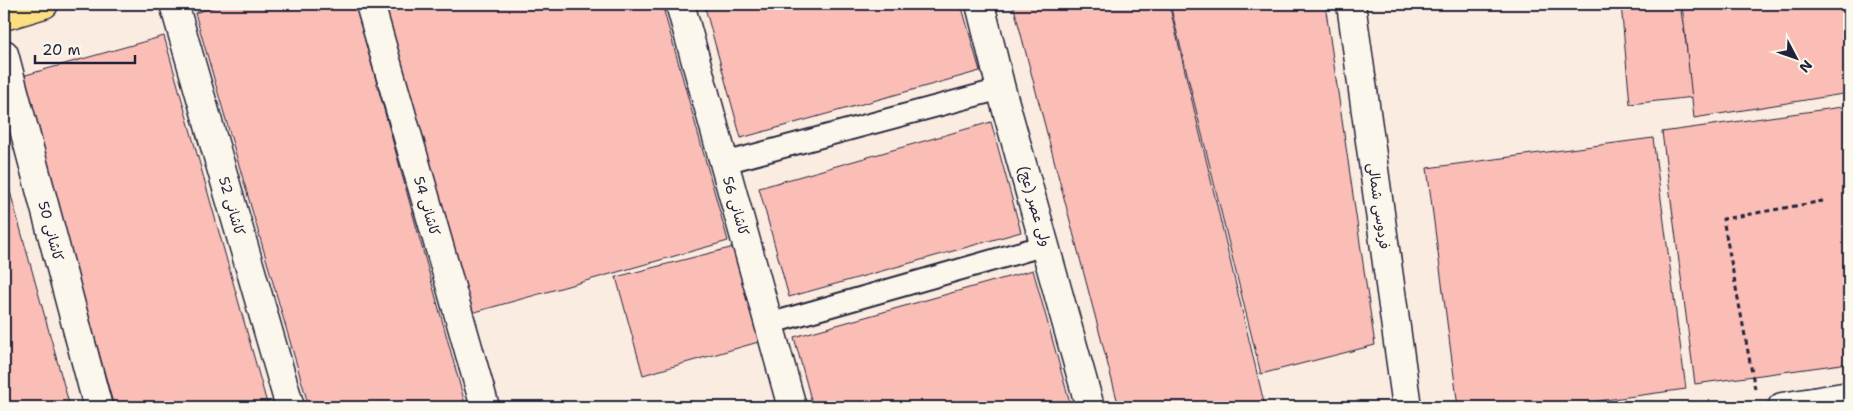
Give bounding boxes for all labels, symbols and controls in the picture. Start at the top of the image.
scale bar [35,32,135,64]
north arrow [1770,32,1820,82]
text: 20 m [42,40,81,60]
text: N [1795,56,1816,77]
street label: فردوسی شمالی [1364,162,1394,250]
street label: ولی عصر (عج) [1014,163,1055,249]
street label: کاشانی 52 [215,174,249,238]
street label: کاشانی 54 [410,174,444,238]
street label: کاشانی 56 [719,174,753,238]
street label: کاشانی 50 [34,199,68,263]

